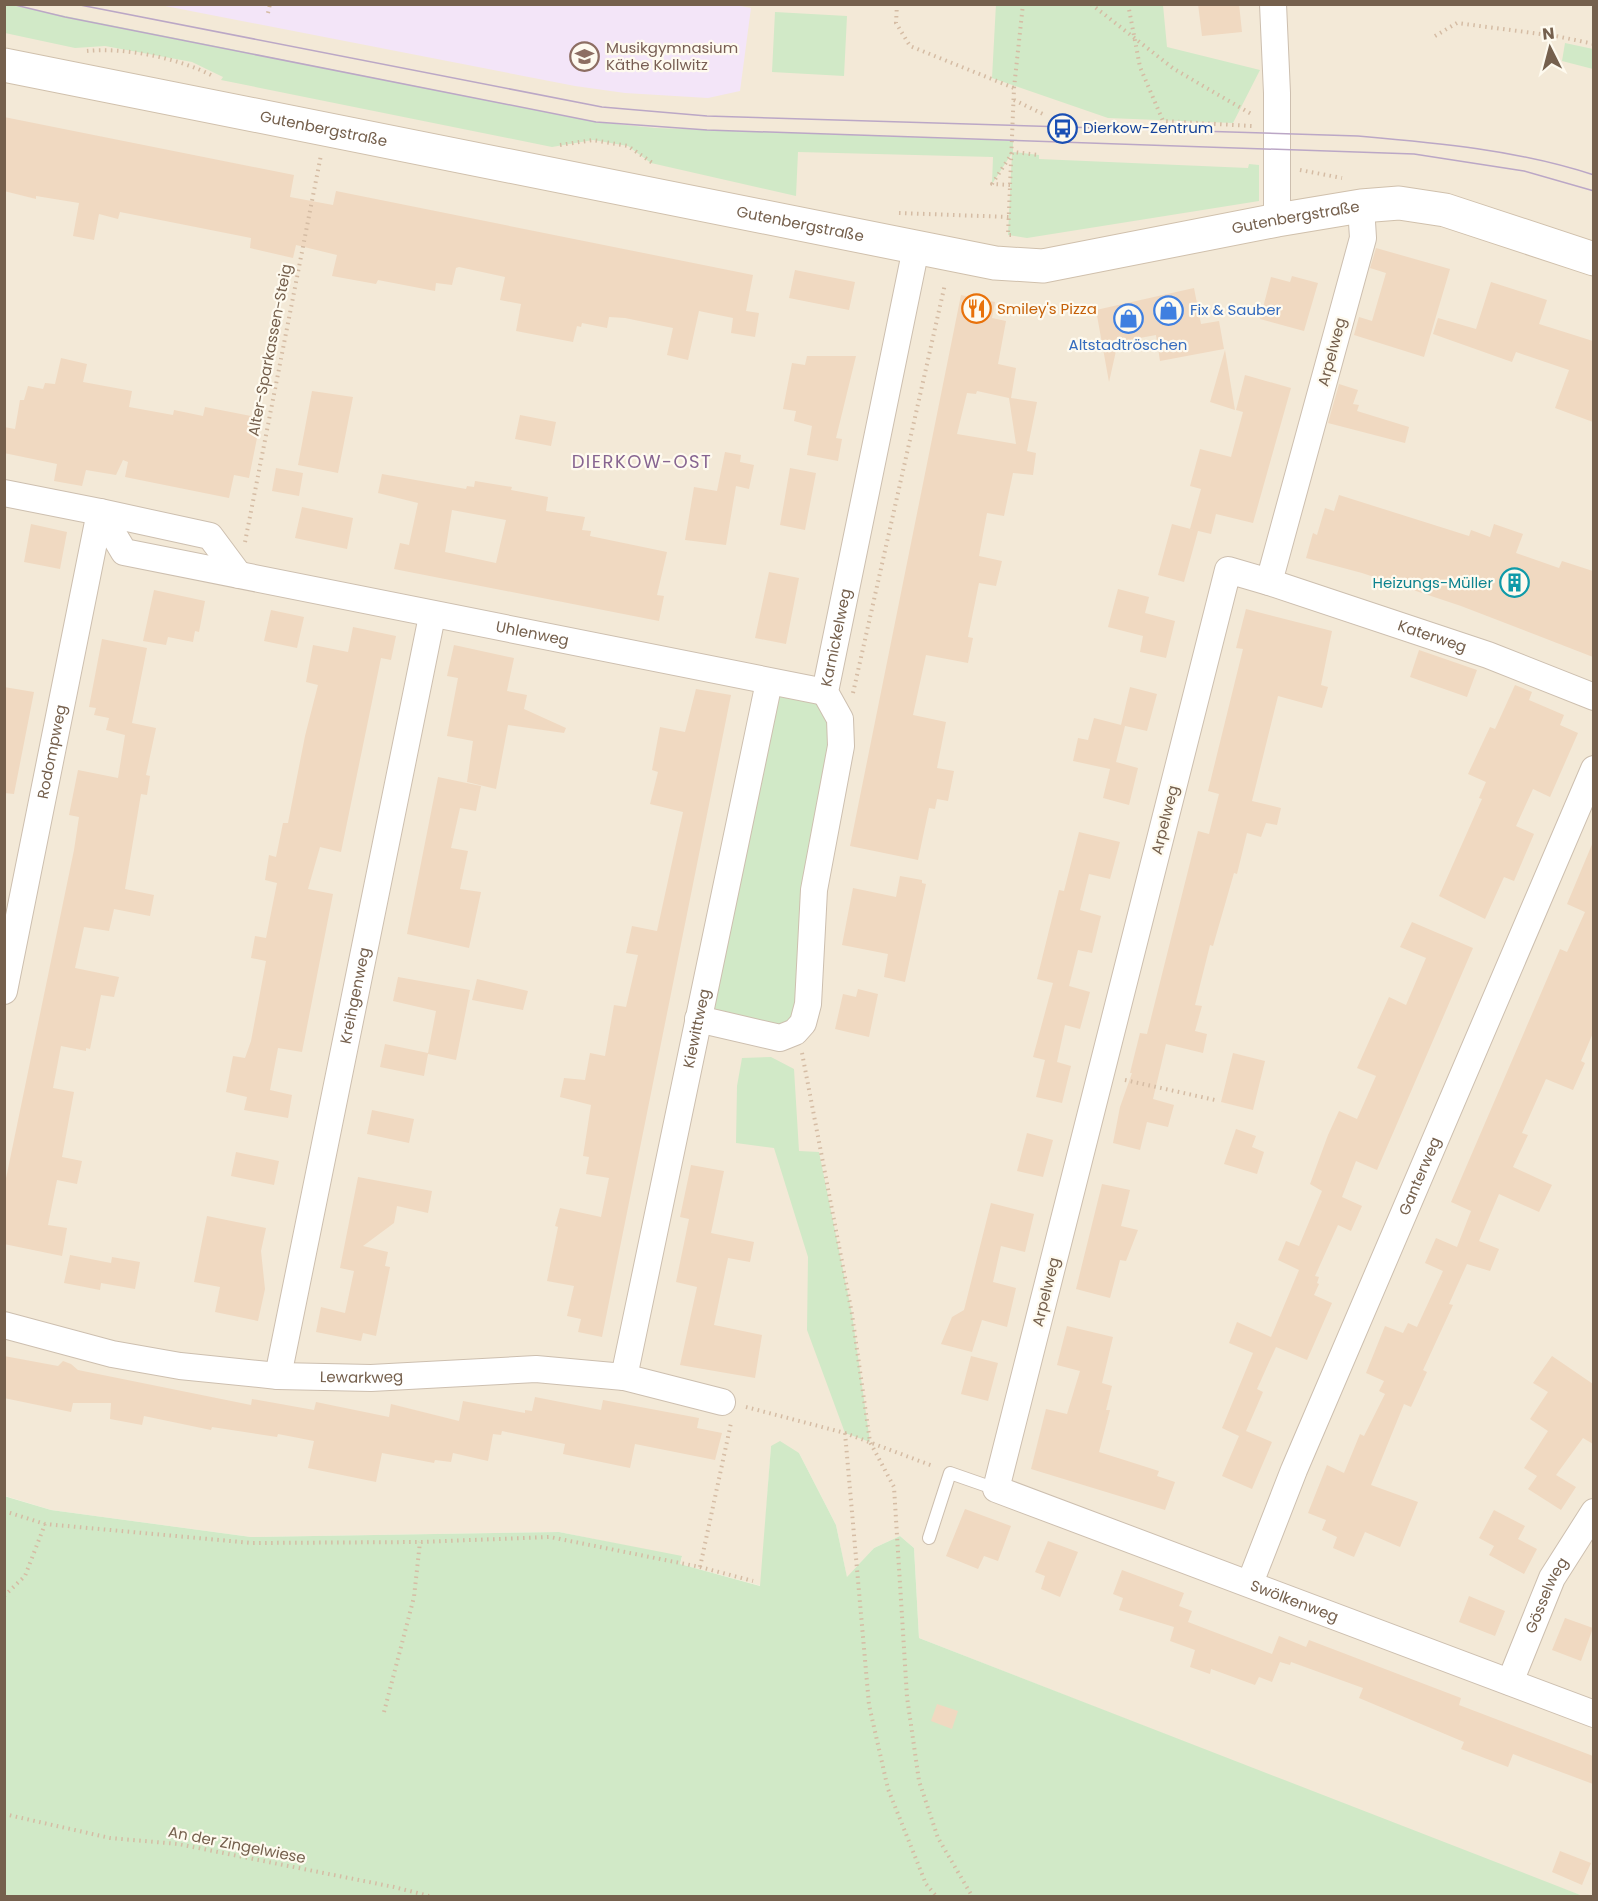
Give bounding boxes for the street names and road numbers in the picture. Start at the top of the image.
street label: Gutenbergstraße [258,105,389,151]
street label: Gutenbergstraße [1230,195,1361,239]
street label: Gutenbergstraße [735,201,866,247]
street label: Alter-Sparkassen-Steig [242,262,297,438]
street label: Arpelweg [1312,315,1351,389]
street label: Karnickelweg [815,587,856,689]
street label: Katerweg [1395,615,1469,657]
street label: Uhlenweg [494,616,571,651]
street label: Rodompweg [32,703,71,801]
street label: Arpelweg [1146,783,1183,857]
street label: Kreihgenweg [335,945,375,1046]
street label: Kiewittweg [678,987,715,1070]
street label: Ganterweg [1393,1133,1445,1218]
street label: Arpelweg [1027,1255,1064,1329]
street label: Lewarkweg [320,1365,404,1388]
street label: Gösselweg [1520,1553,1573,1636]
street label: Swölkenweg [1247,1575,1342,1627]
street label: An der Zingelwiese [167,1821,308,1868]

